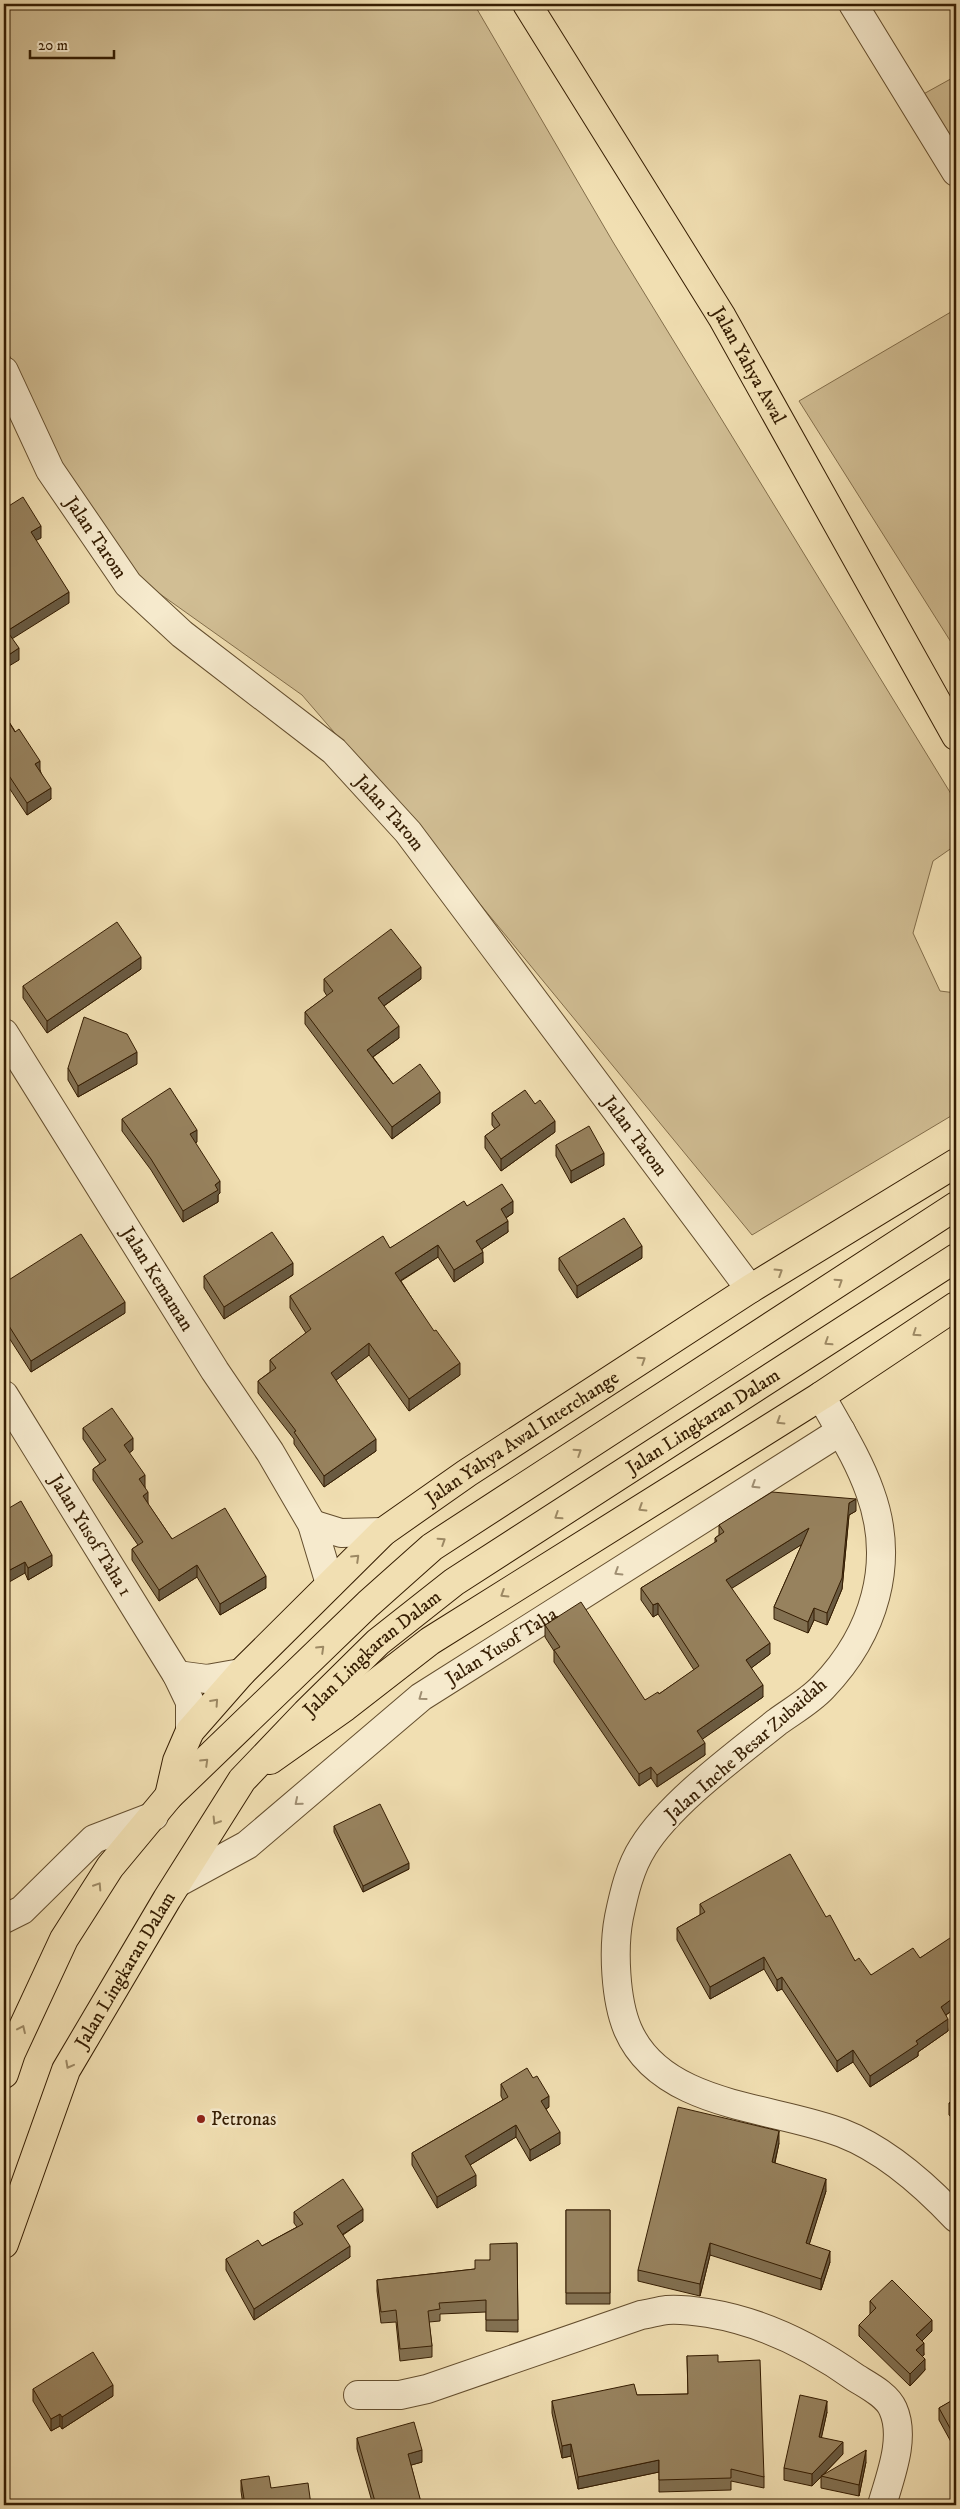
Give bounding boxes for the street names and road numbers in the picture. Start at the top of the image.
street label: Jalan Yahya Awal [706,301,791,428]
street label: Jalan Tarom [59,490,132,583]
street label: Jalan Tarom [348,768,430,856]
street label: Jalan Tarom [597,1090,673,1181]
street label: Jalan Kemaman [115,1221,199,1336]
street label: Jalan Lingkaran Dalam [620,1363,784,1480]
street label: Jalan Yahya Awal Interchange [419,1366,623,1511]
street label: Jalan Yusof Taha 1 [43,1469,137,1600]
street label: Jalan Lingkaran Dalam [297,1585,446,1722]
street label: Jalan Yusof Taha [440,1602,561,1691]
street label: Jalan Inche Besar Zubaidah [659,1673,832,1828]
street label: Jalan Lingkaran Dalam [69,1887,180,2054]

